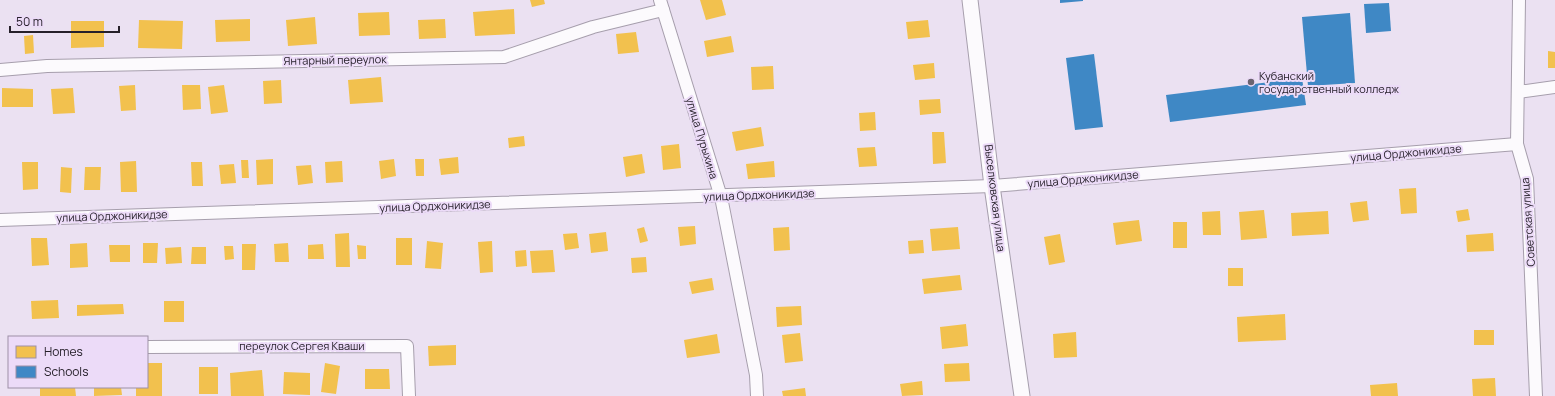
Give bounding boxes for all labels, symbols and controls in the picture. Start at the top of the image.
scale bar [10,8,119,34]
text: 50 m [16,13,43,30]
street label: Янтарный переулок [283,51,387,68]
place label: Кубанский государственный колледж [1259,68,1399,96]
marker: Кубанский государственный колледж [1246,77,1256,87]
street label: улица Пурыхина [683,95,722,181]
street label: улица Орджоникидзе [1350,140,1463,165]
street label: Выселковская улица [981,144,1010,252]
street label: улица Орджоникидзе [1027,166,1140,191]
street label: Советская улица [1517,177,1538,267]
street label: улица Орджоникидзе [703,185,815,204]
street label: улица Орджоникидзе [379,196,491,215]
street label: улица Орджоникидзе [56,206,168,225]
legend [8,336,148,388]
street label: переулок Сергея Кваши [239,338,365,353]
text: Homes [44,343,83,360]
text: Schools [44,363,88,380]

